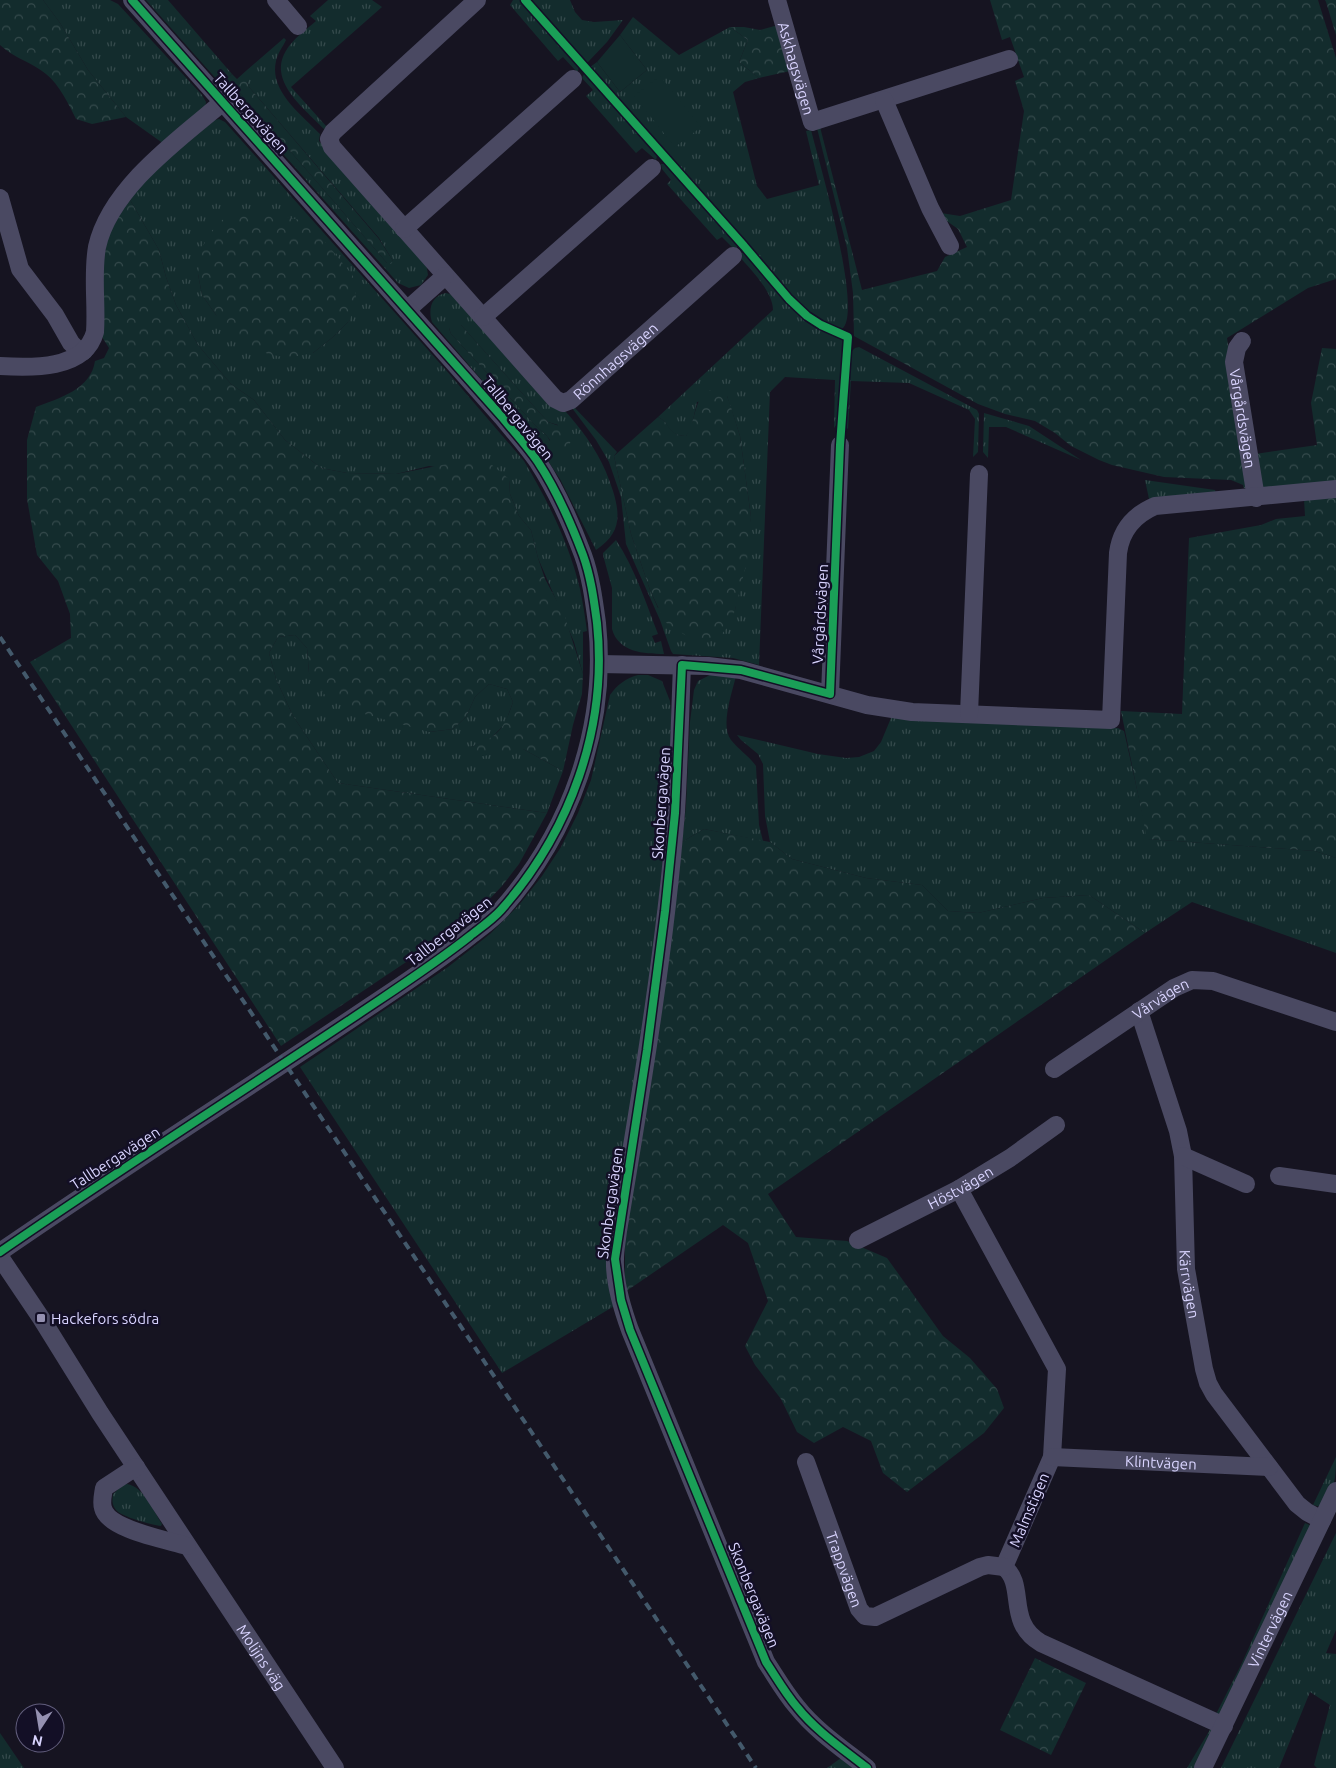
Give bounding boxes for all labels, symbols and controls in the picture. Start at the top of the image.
street label: Askhagsvägen [775,20,818,117]
street label: Tallbergavägen [210,69,292,157]
street label: Rönnhagsvägen [569,319,661,403]
street label: Vårgårdsvägen [1227,367,1260,469]
street label: Tallbergavägen [479,373,557,463]
street label: Vårgårdsvägen [809,563,831,665]
street label: Skonbergavägen [649,747,673,859]
street label: Tallbergavägen [403,893,495,969]
street label: Vårvägen [1129,974,1191,1022]
street label: Tallbergavägen [67,1123,163,1193]
street label: Skonbergavägen [594,1146,626,1260]
street label: Höstvägen [925,1162,996,1212]
street label: Kärrvägen [1177,1250,1203,1320]
place label: Hackefors södra [51,1310,159,1327]
marker: Hackefors södra [35,1312,47,1324]
street label: Klintvägen [1125,1452,1197,1472]
street label: Malmstigen [1006,1470,1052,1550]
street label: Trappvägen [823,1529,866,1609]
street label: Skonbergavägen [725,1540,783,1650]
street label: Vintervägen [1244,1588,1295,1670]
street label: Molijns väg [234,1621,289,1693]
north arrow [15,1703,65,1753]
text: N [31,1732,44,1750]

